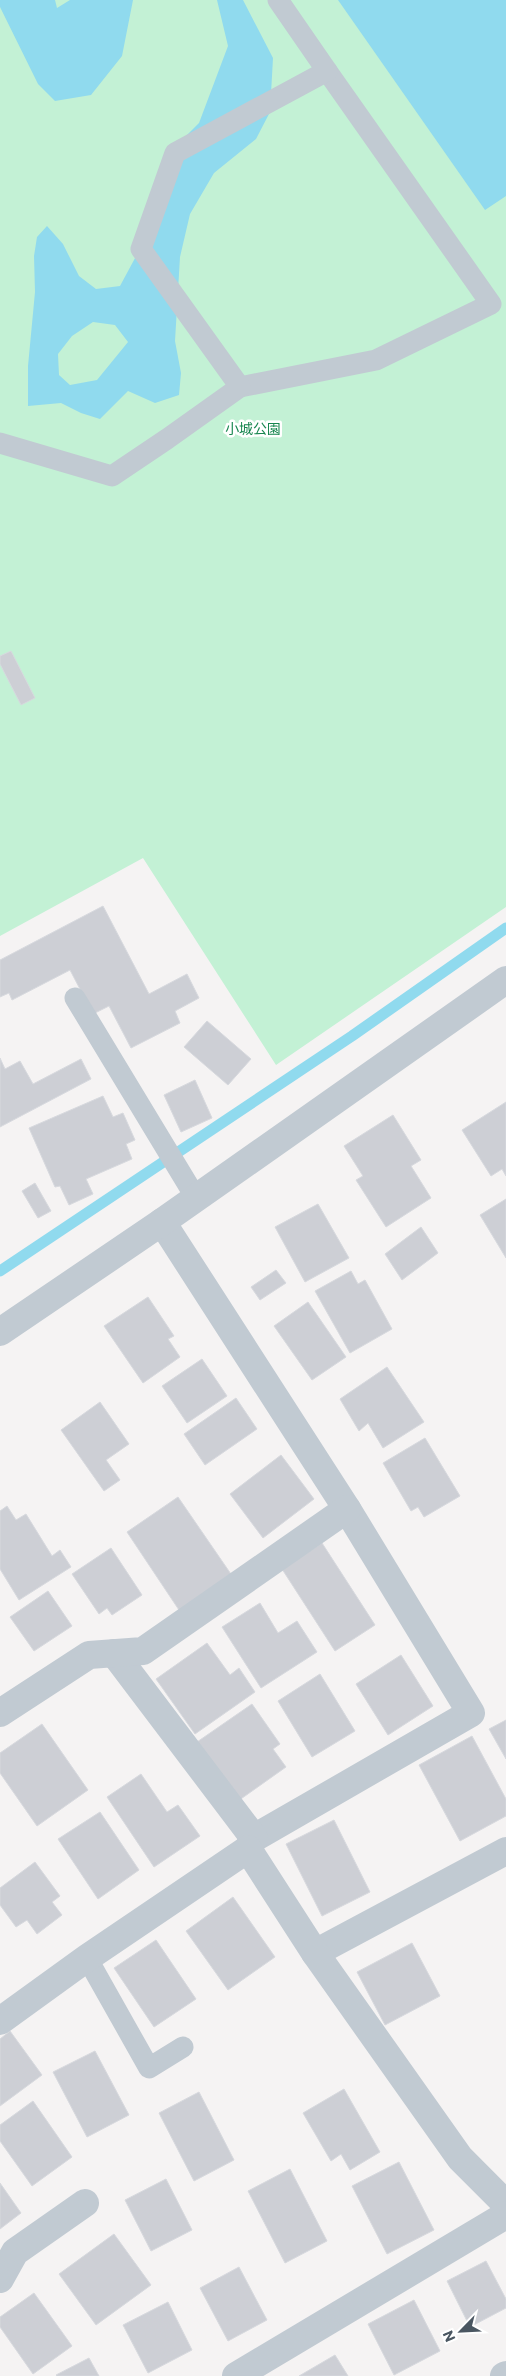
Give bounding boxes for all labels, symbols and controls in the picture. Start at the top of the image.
park label: 小城公園 [225,420,281,437]
north arrow [436,2306,486,2356]
text: N [439,2328,459,2345]

